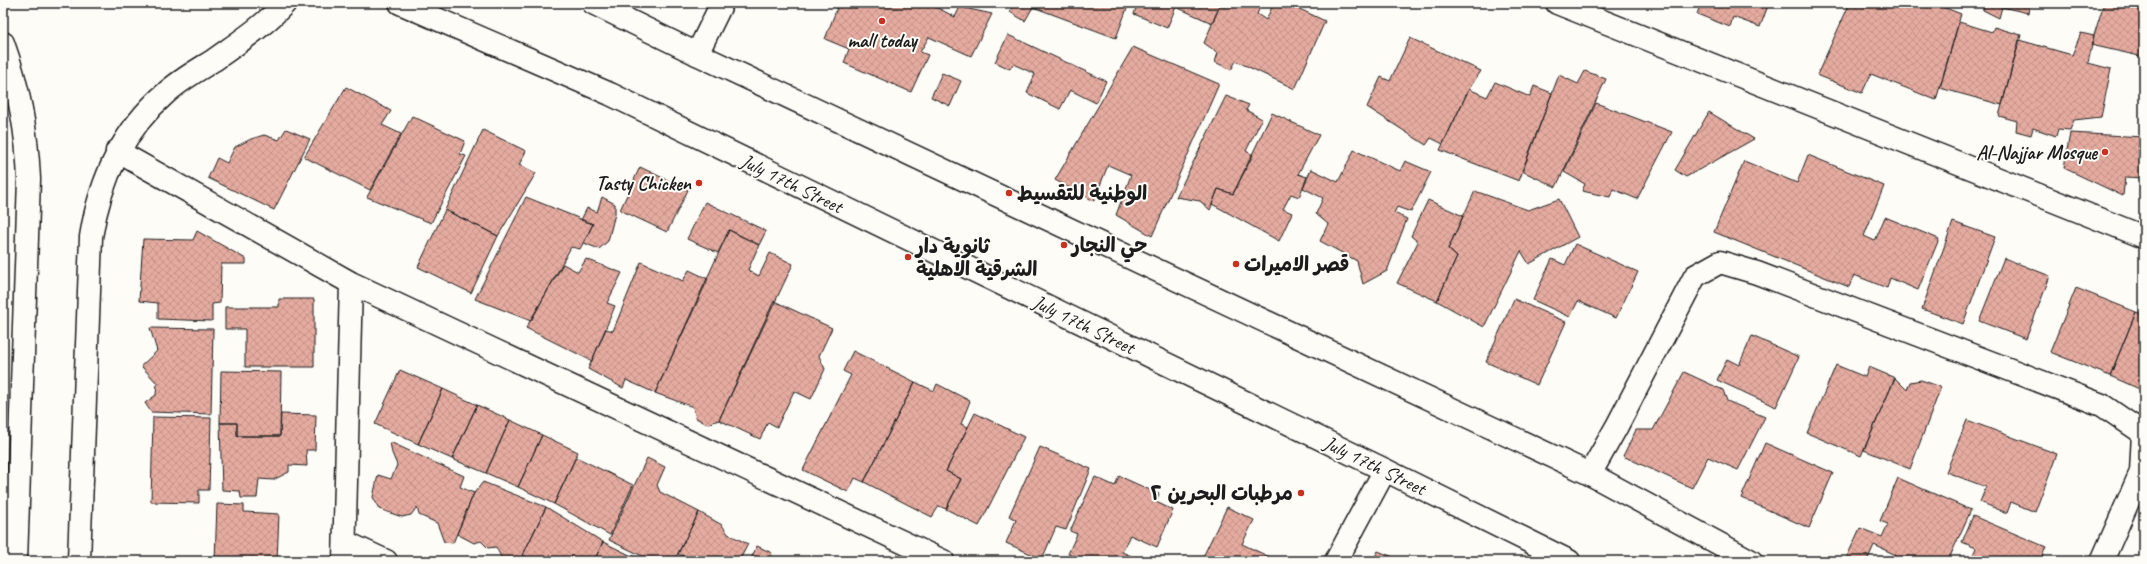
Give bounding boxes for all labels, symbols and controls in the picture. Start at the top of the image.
marker: mall today [877,16,887,26]
place label: mall today [847,28,919,53]
place label: Al-Najjar Mosque [1976,140,2098,165]
marker: Al-Najjar Mosque [2100,147,2110,157]
street label: July 17th Street [736,148,849,220]
place label: Tasty Chicken [596,171,692,196]
marker: Tasty Chicken [694,178,704,188]
place label: الوطنية للتقسيط [1017,181,1147,206]
marker: الوطنية للتقسيط [1004,188,1014,198]
place label: حي النجار [1070,233,1147,263]
place label: ثانوية دار الشرقية الاهلية [914,234,1037,282]
marker: حي النجار [1059,240,1069,250]
marker: ثانوية دار الشرقية الاهلية [903,252,913,262]
place label: قصر الاميرات [1244,252,1349,277]
marker: قصر الاميرات [1231,259,1241,269]
street label: July 17th Street [1028,289,1141,361]
street label: July 17th Street [1319,430,1432,502]
place label: مرطبات البحرين ٢ [1151,481,1293,506]
marker: مرطبات البحرين ٢ [1296,488,1306,498]

